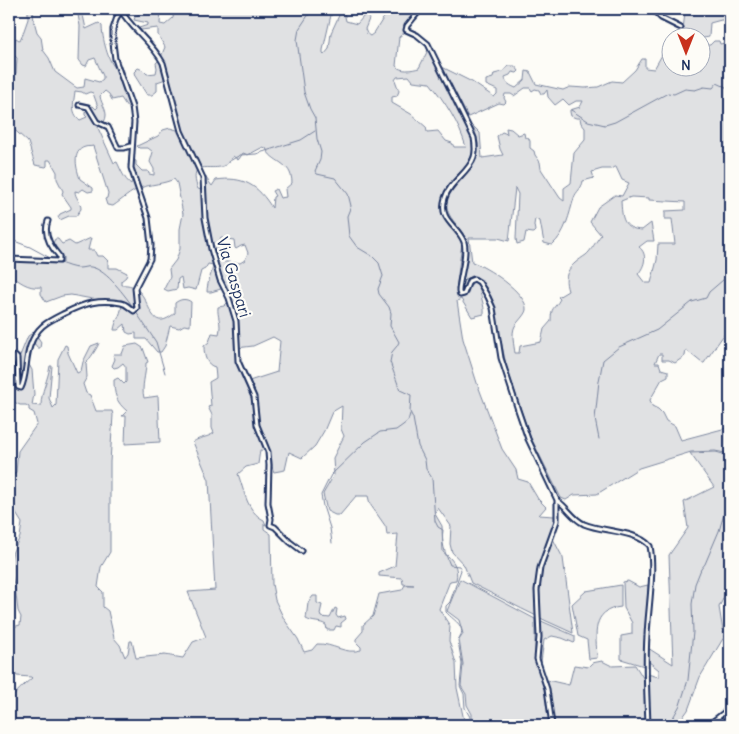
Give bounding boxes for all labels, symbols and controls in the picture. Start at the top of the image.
north arrow [662,28,712,78]
text: N [681,56,691,74]
street label: Via Gaspari [212,234,256,320]

